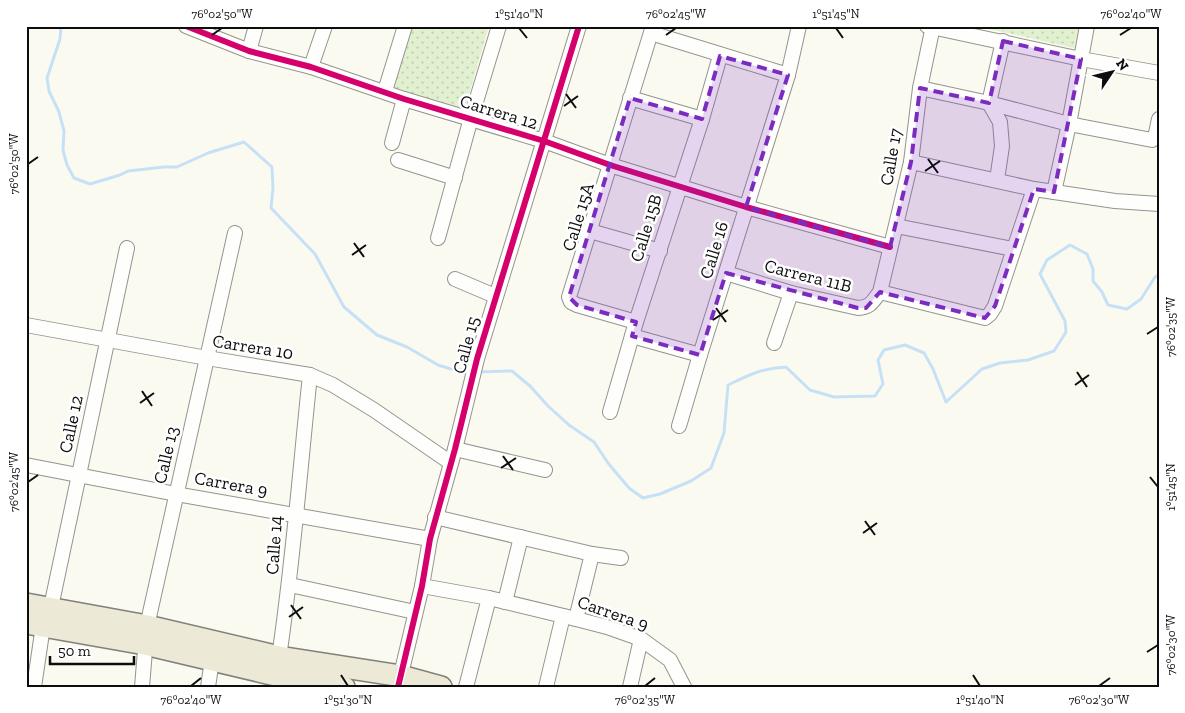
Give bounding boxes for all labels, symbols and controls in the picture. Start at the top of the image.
text: 76°02'50"W [192,7,253,21]
text: 1°51'40"N [495,7,543,21]
text: 76°02'45"W [646,7,707,21]
text: 1°51'45"N [812,7,860,21]
text: 76°02'40"W [1101,7,1162,21]
north arrow [1088,48,1138,98]
text: N [1112,56,1132,74]
street label: Carrera 12 [457,90,541,134]
street label: Calle 17 [875,126,907,187]
text: 76°02'50"W [7,133,21,194]
street label: Calle 15A [557,180,599,254]
street label: Calle 15B [625,191,667,264]
street label: Calle 16 [695,219,733,281]
street label: Carrera 11B [762,255,854,297]
text: 76°02'35"W [1164,296,1178,357]
street label: Calle 15 [448,314,484,376]
street label: Carrera 10 [211,330,295,364]
street label: Calle 12 [54,393,88,455]
street label: Calle 13 [149,424,183,486]
text: 76°02'45"W [7,451,21,512]
text: 1°51'45"N [1164,463,1178,511]
street label: Carrera 9 [193,467,269,501]
street label: Calle 14 [261,514,287,575]
street label: Carrera 9 [575,591,651,635]
text: 76°02'30"W [1164,614,1178,675]
scale bar [50,633,134,665]
text: 50 m [58,642,91,660]
text: 76°02'40"W [161,693,222,707]
text: 1°51'30"N [324,693,372,707]
text: 76°02'35"W [615,693,676,707]
text: 1°51'40"N [956,693,1004,707]
text: 76°02'30"W [1069,693,1130,707]

